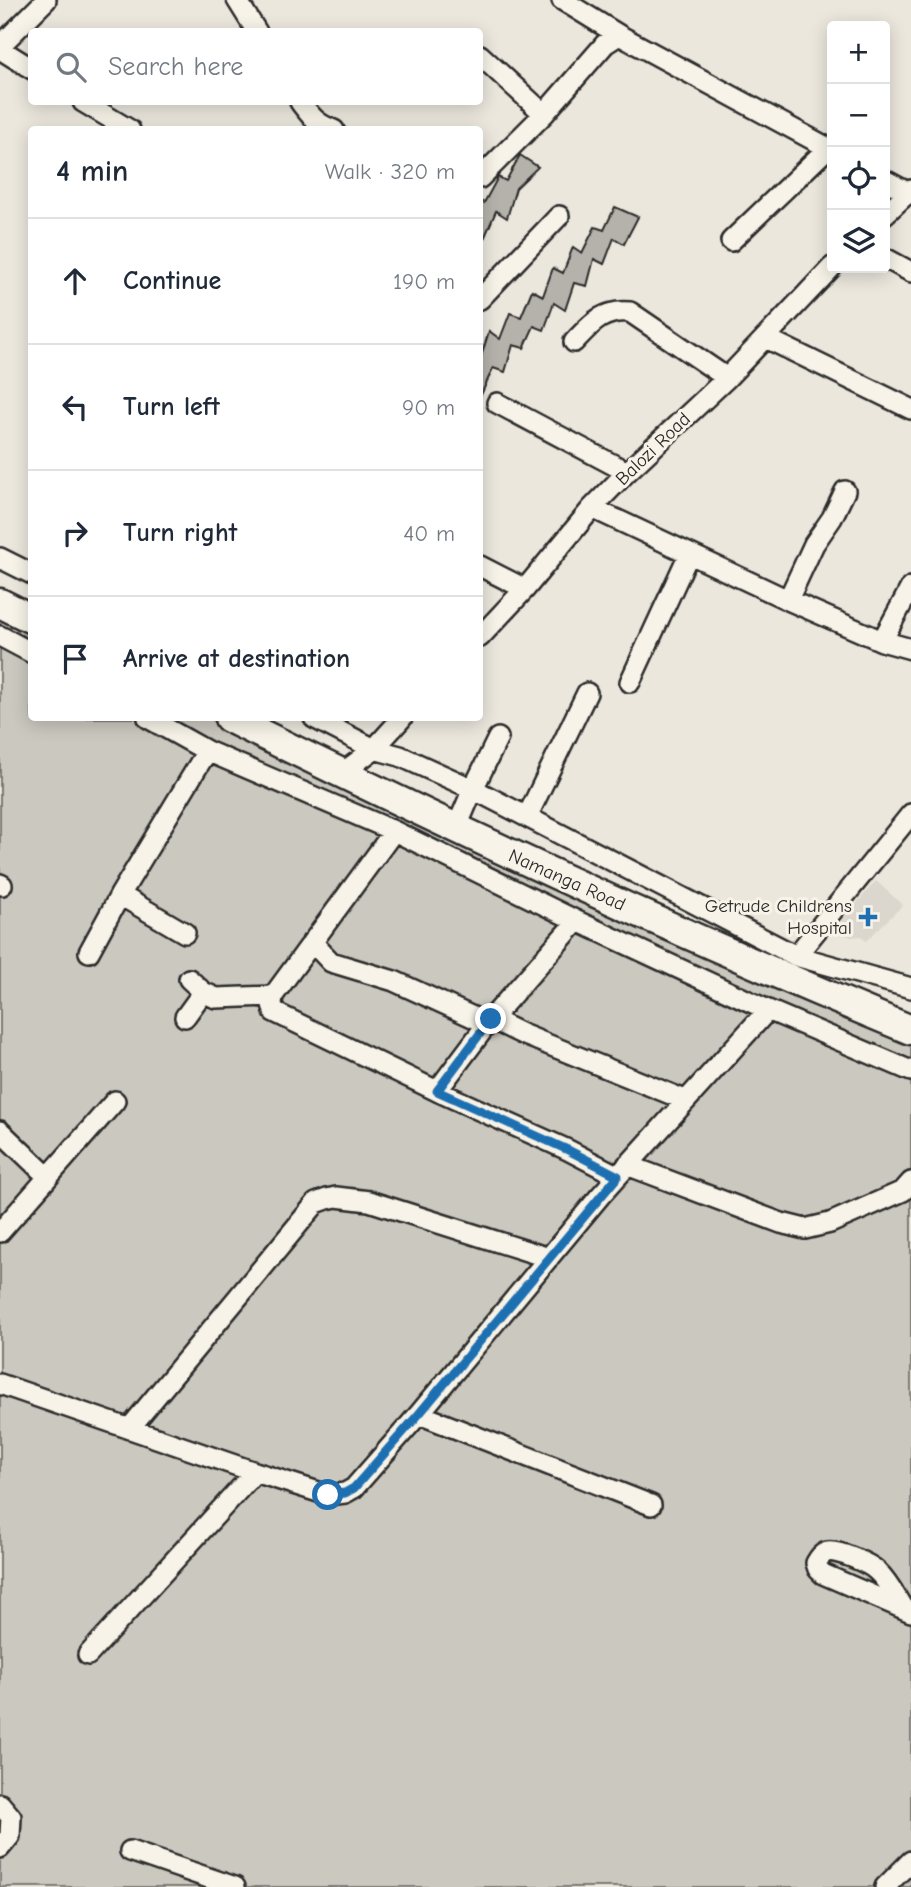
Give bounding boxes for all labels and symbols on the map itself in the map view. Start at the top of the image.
street label: Balozi Road [611,408,695,490]
street label: Namanga Road [505,844,629,916]
place label: Getrude Childrens Hospital [705,895,852,939]
marker: Getrude Childrens Hospital [858,907,878,927]
route end [475,1003,506,1034]
route start [312,1479,343,1510]

